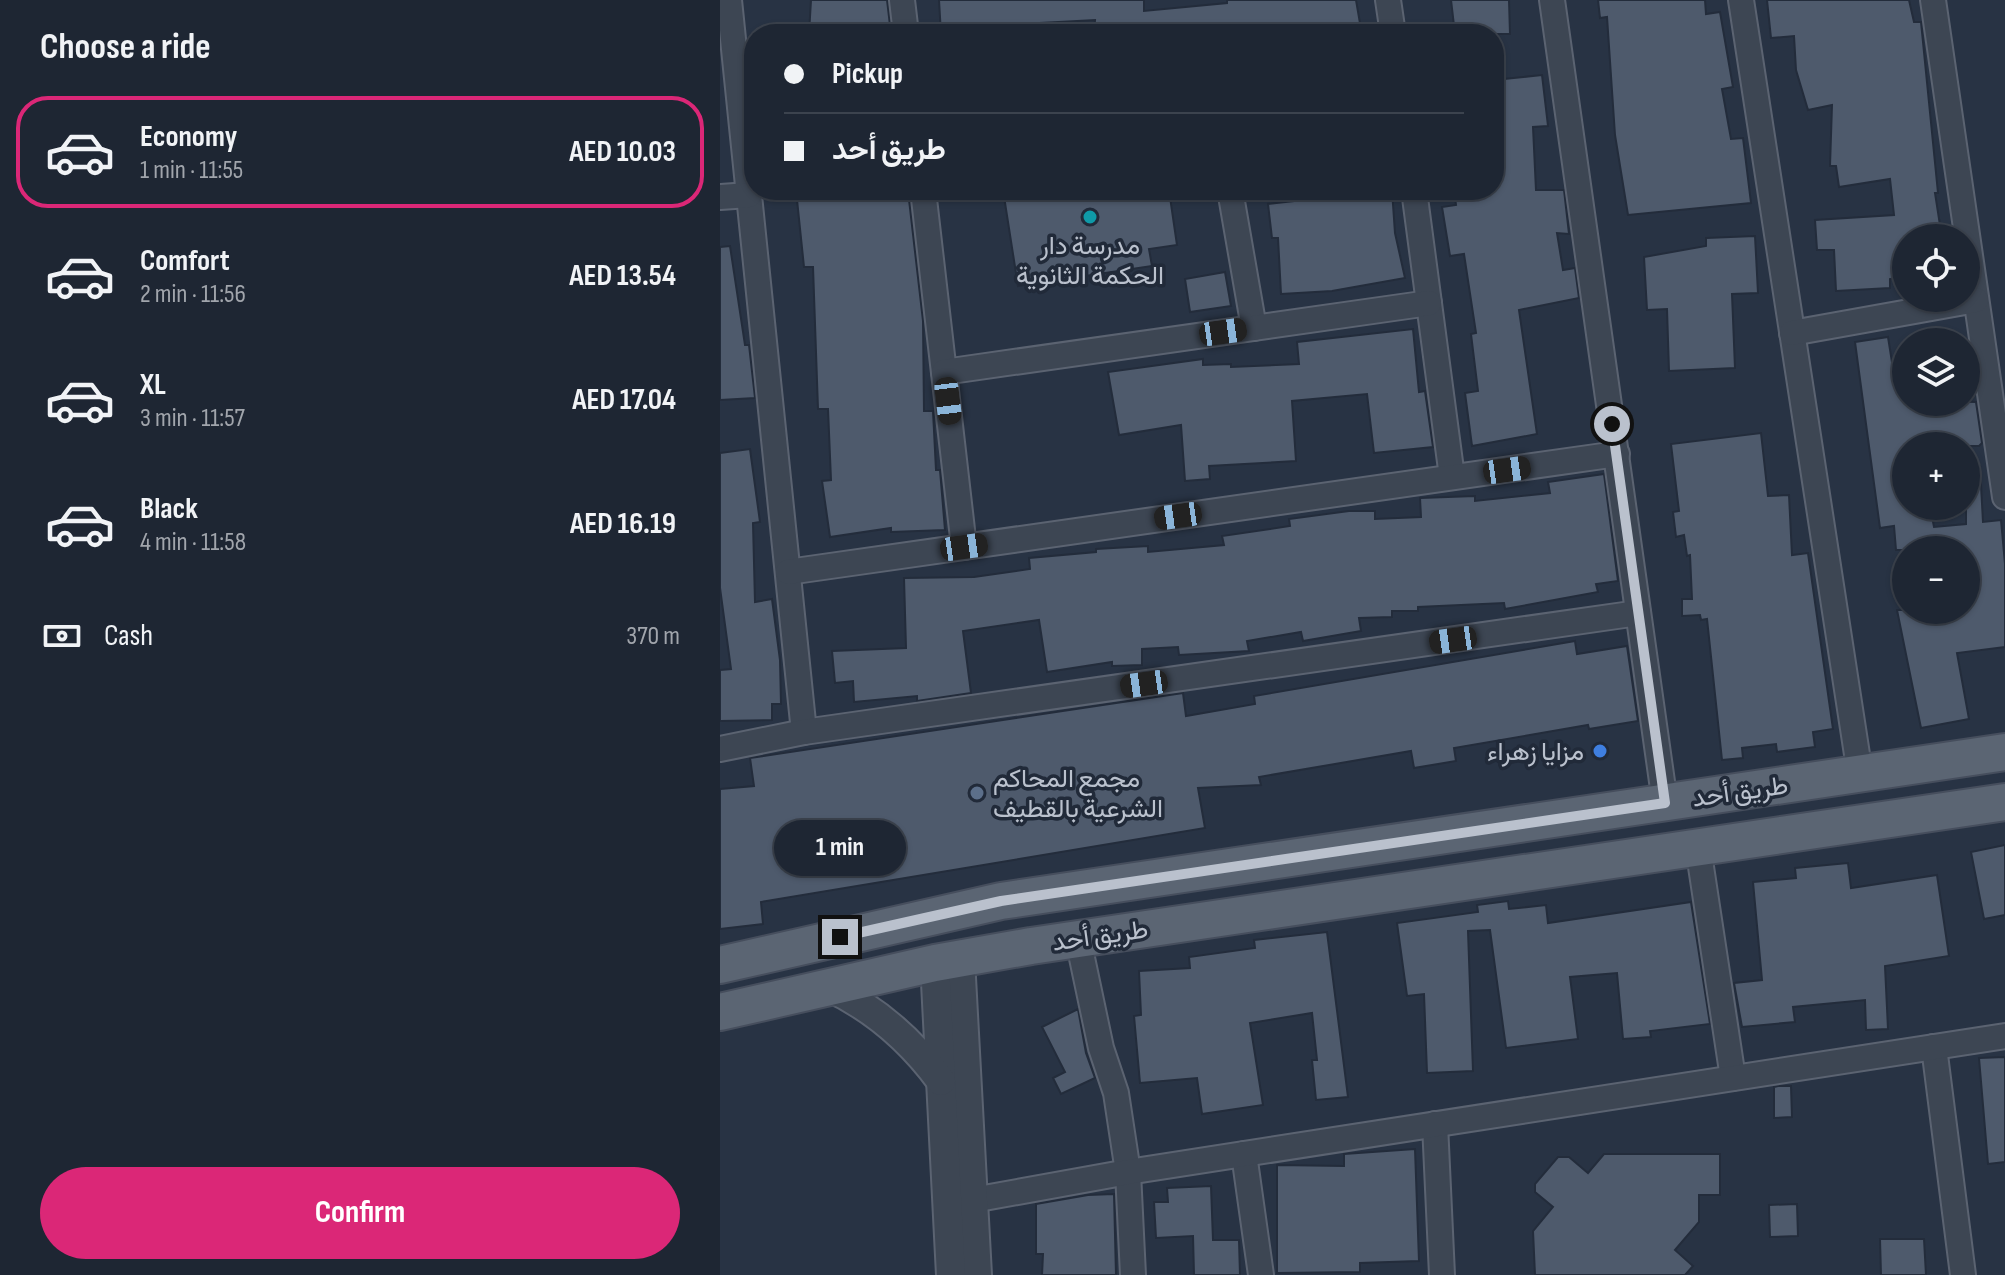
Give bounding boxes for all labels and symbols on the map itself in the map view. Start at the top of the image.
marker: مدرسة دار الحكمة الثانوية [1081,208,1099,226]
place label: مدرسة دار الحكمة الثانوية [1016,231,1164,292]
car [1198,317,1248,347]
car [933,376,963,426]
route start [1594,406,1630,442]
car [1482,455,1532,485]
car [1153,501,1203,531]
car [939,532,989,562]
car [1428,625,1478,655]
car [1119,669,1169,699]
place label: مزايا زهراء [1487,737,1584,768]
marker: مزايا زهراء [1591,742,1609,760]
place label: مجمع المحاكم الشرعية بالقطيف [993,764,1163,825]
street label: طريق أحد [1690,769,1790,815]
marker: مجمع المحاكم الشرعية بالقطيف [968,784,986,802]
callout: 1 min [774,821,906,877]
street label: طريق أحد [1050,913,1150,959]
route end [822,919,858,955]

